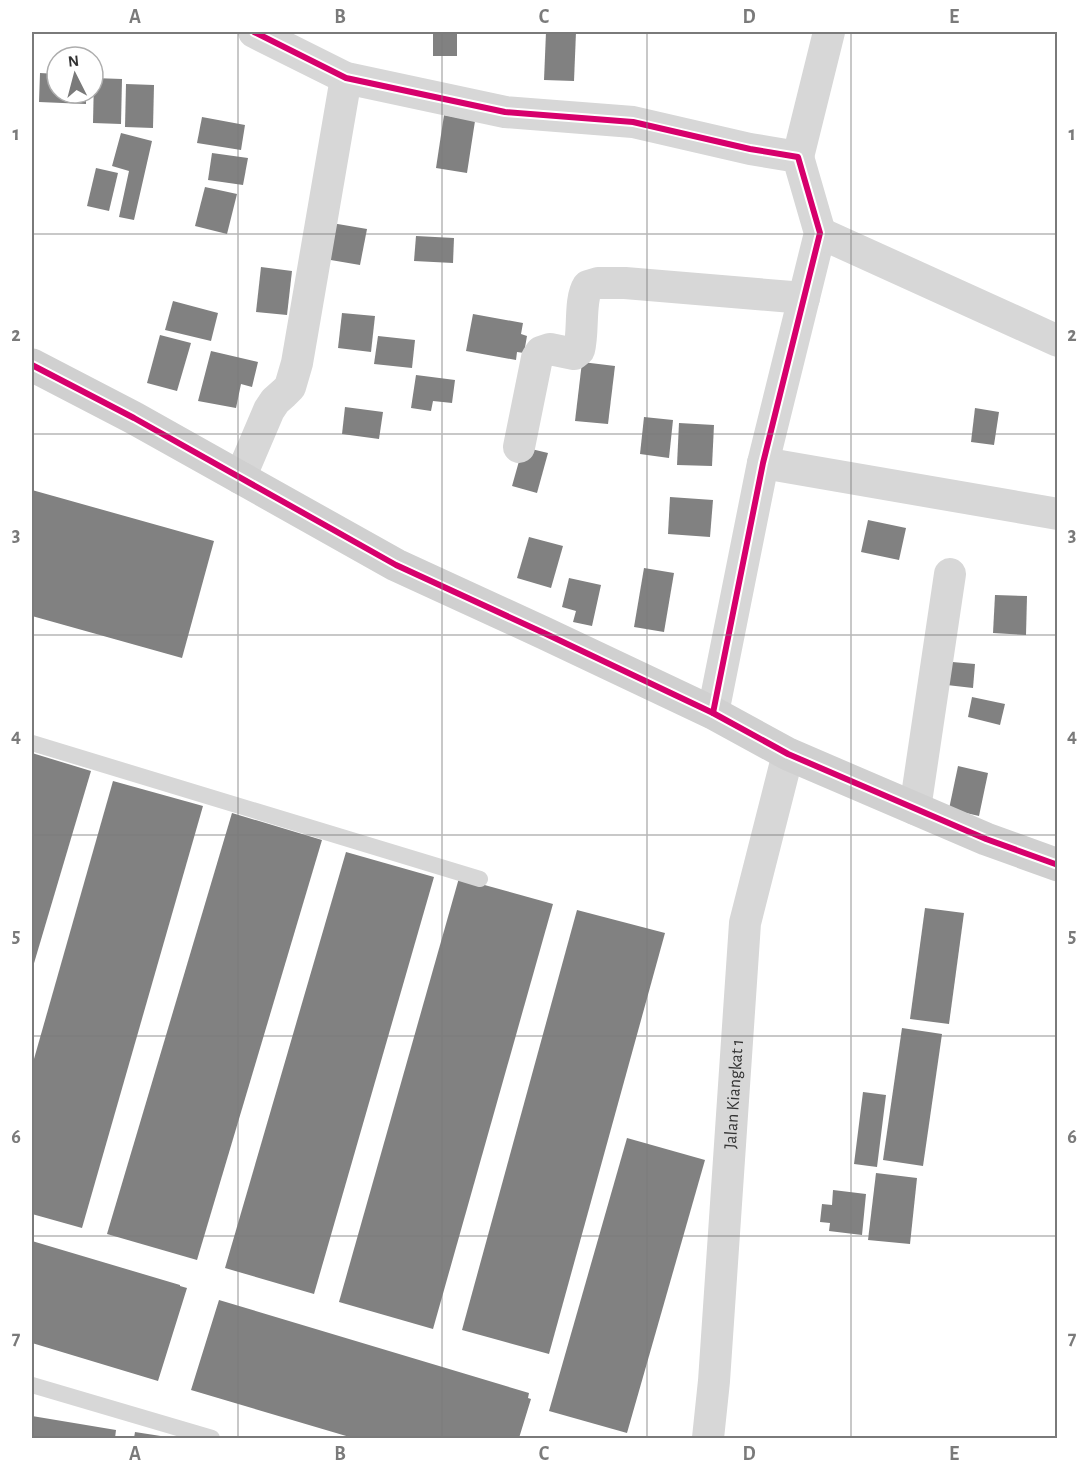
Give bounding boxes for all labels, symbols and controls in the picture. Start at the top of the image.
text: A [129,7,141,27]
text: B [334,7,346,27]
text: C [539,7,550,27]
text: D [742,7,756,27]
text: E [949,7,959,27]
north arrow [45,45,105,105]
text: N [67,53,80,70]
text: 1 [12,124,20,144]
text: 1 [1068,124,1076,144]
text: 2 [11,325,21,345]
text: 2 [1067,325,1077,345]
text: 3 [12,525,20,545]
text: 3 [1068,525,1076,545]
text: 4 [11,726,21,746]
text: 4 [1067,726,1077,746]
text: 5 [12,926,20,946]
text: 5 [1068,926,1076,946]
street label: Jalan Kiangkat 1 [722,1039,747,1150]
text: 6 [11,1127,21,1147]
text: 6 [1067,1127,1077,1147]
text: 7 [12,1328,21,1348]
text: 7 [1068,1328,1077,1348]
text: A [129,1444,141,1464]
text: B [334,1444,346,1464]
text: C [539,1444,550,1464]
text: D [742,1444,756,1464]
text: E [949,1444,959,1464]

